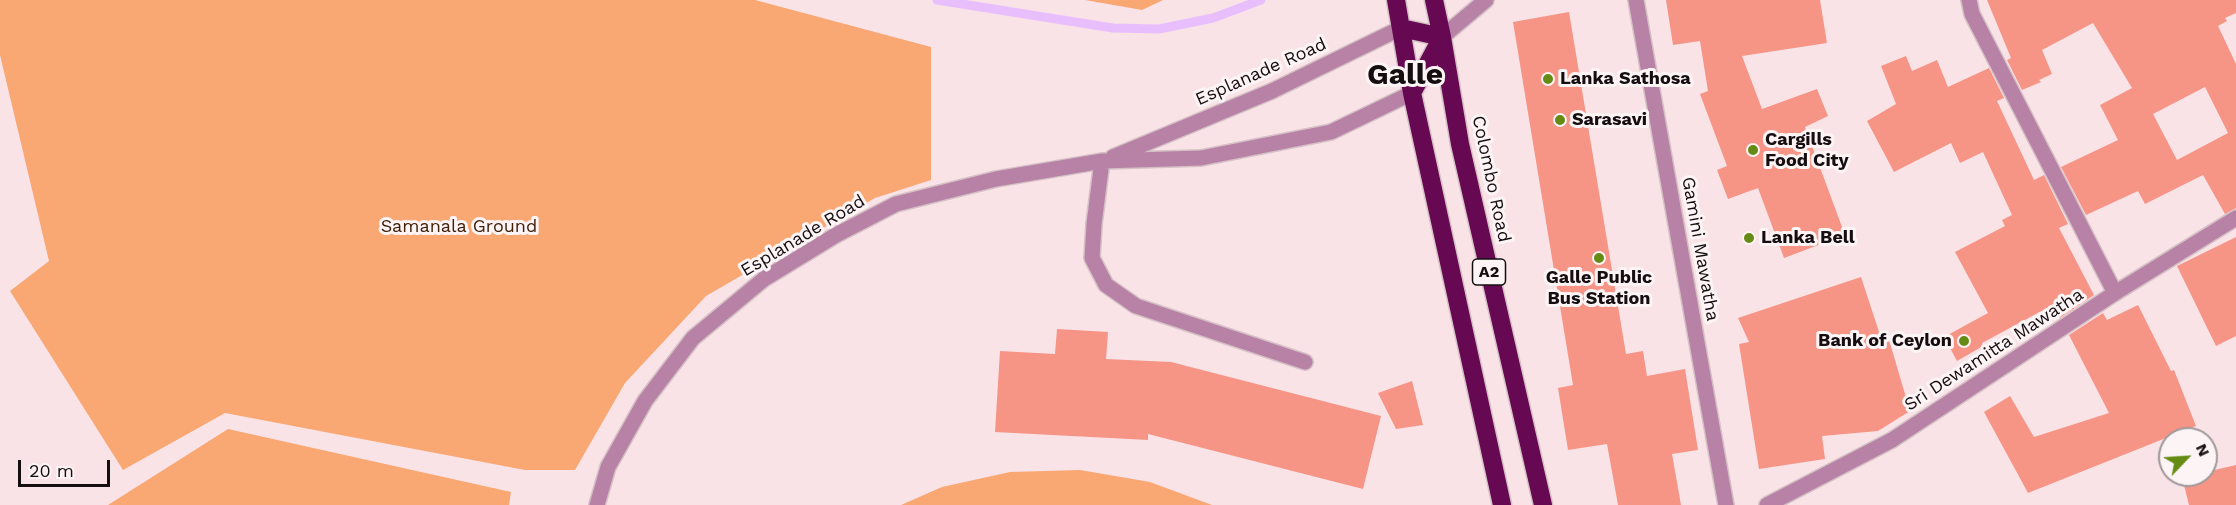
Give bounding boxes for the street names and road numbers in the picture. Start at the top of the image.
street label: Esplanade Road [1192,33,1330,111]
street label: Colombo Road [1467,114,1515,244]
street label: Gamini Mawatha [1677,175,1723,323]
street label: Esplanade Road [737,190,869,282]
road number: A2 [1472,259,1506,285]
street label: Sri Dewamitta Mawatha [1901,284,2087,416]

